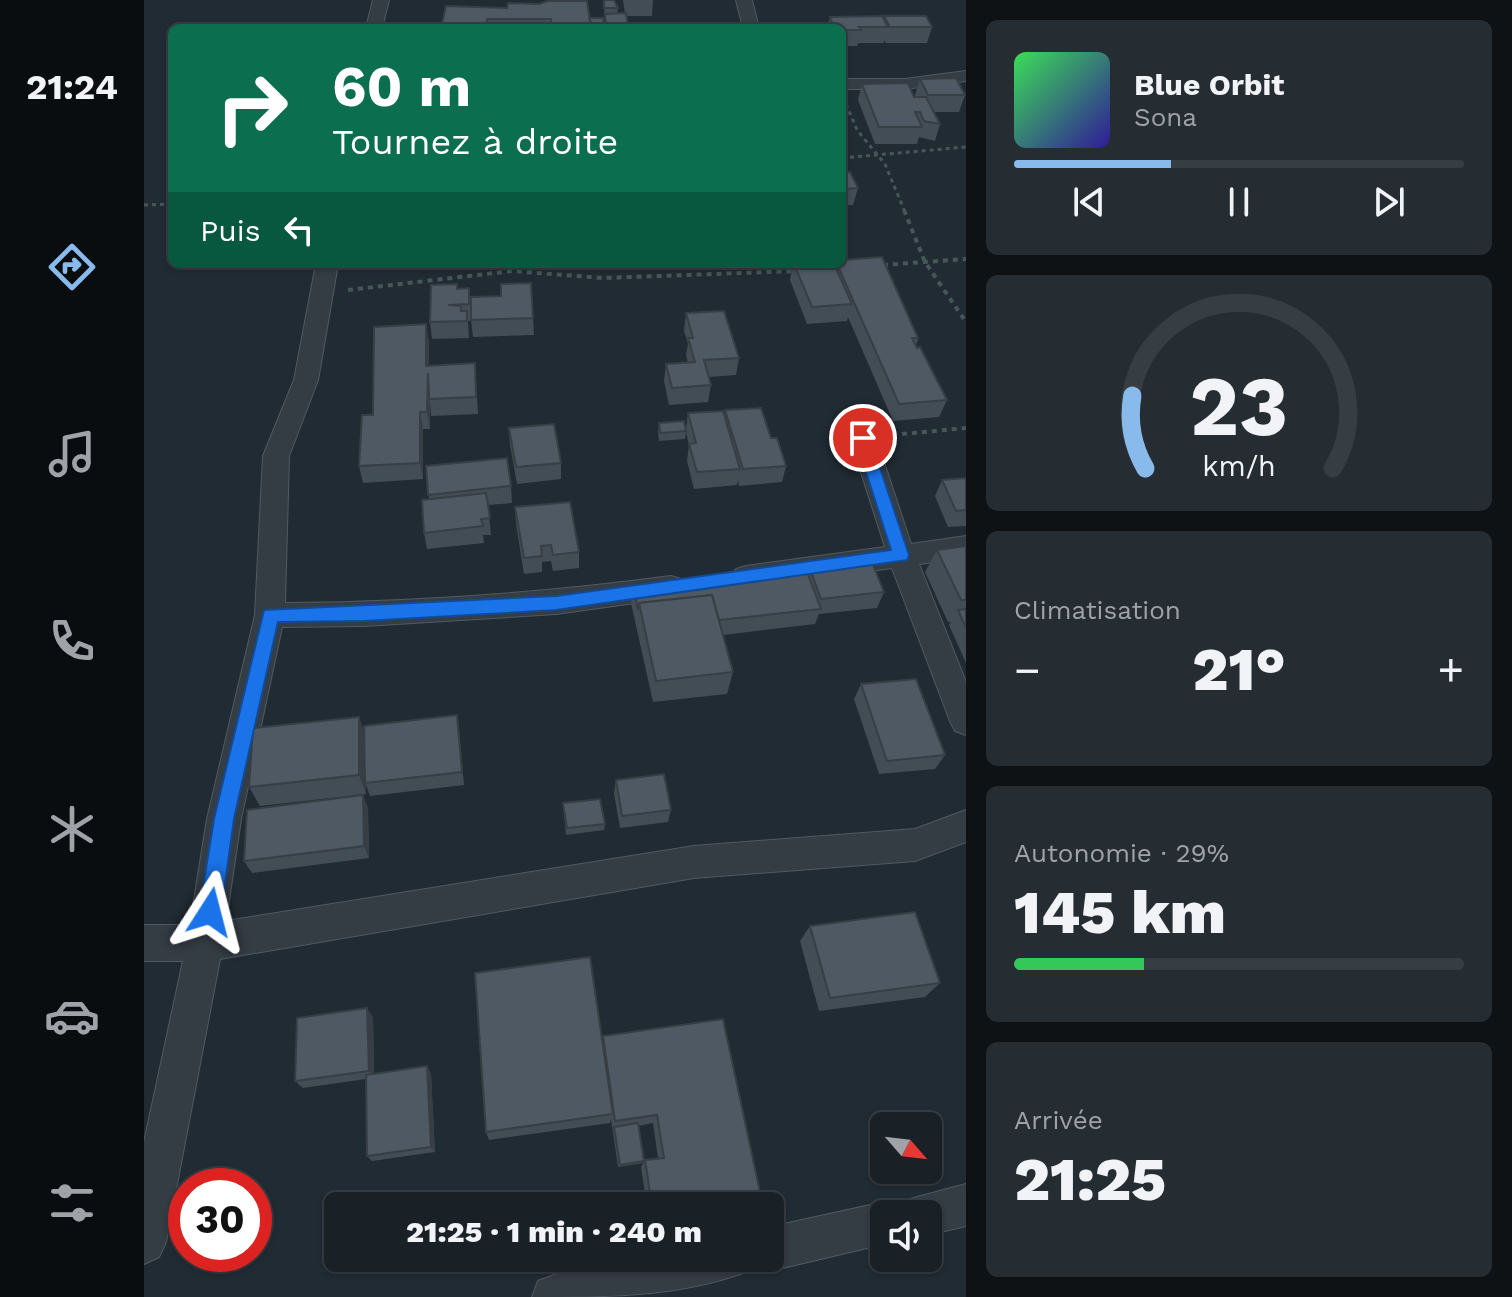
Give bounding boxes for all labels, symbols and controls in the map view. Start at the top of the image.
text: 60 m [332,54,471,120]
icon: right [200,56,304,160]
text: 21:24 [26,66,118,108]
text: Blue Orbit [1134,67,1284,102]
text: Sona [1134,102,1197,132]
text: Tournez à droite [332,121,618,163]
icon: previous [1067,180,1111,224]
icon: pause [1217,180,1261,224]
icon: next [1367,180,1411,224]
icon: left [277,208,321,252]
text: Puis [200,213,261,248]
icon: directions [44,239,100,295]
text: 23 [1190,358,1288,455]
pin [829,404,897,472]
icon: arrive [841,416,885,460]
icon: music [44,426,100,482]
text: km/h [1202,449,1276,483]
text: Climatisation [1014,595,1181,625]
icon: phone [44,613,100,669]
text: 21° [1192,634,1286,705]
text: − [1014,644,1041,696]
text: + [1437,644,1464,696]
icon: climate [44,801,100,857]
text: Autonomie · 29% [1014,838,1229,868]
position arrow [168,870,252,954]
text: 145 km [1014,877,1226,948]
icon: car [44,988,100,1044]
text: Arrivée [1014,1105,1103,1135]
north arrow [870,1112,942,1184]
map controls [870,1112,942,1272]
text: 21:25 [1014,1144,1166,1215]
speed limit sign: 30 [168,1168,272,1272]
icon: filters [44,1175,100,1231]
button: sound [870,1200,942,1272]
text: 21:25 · 1 min · 240 m [406,1214,702,1249]

